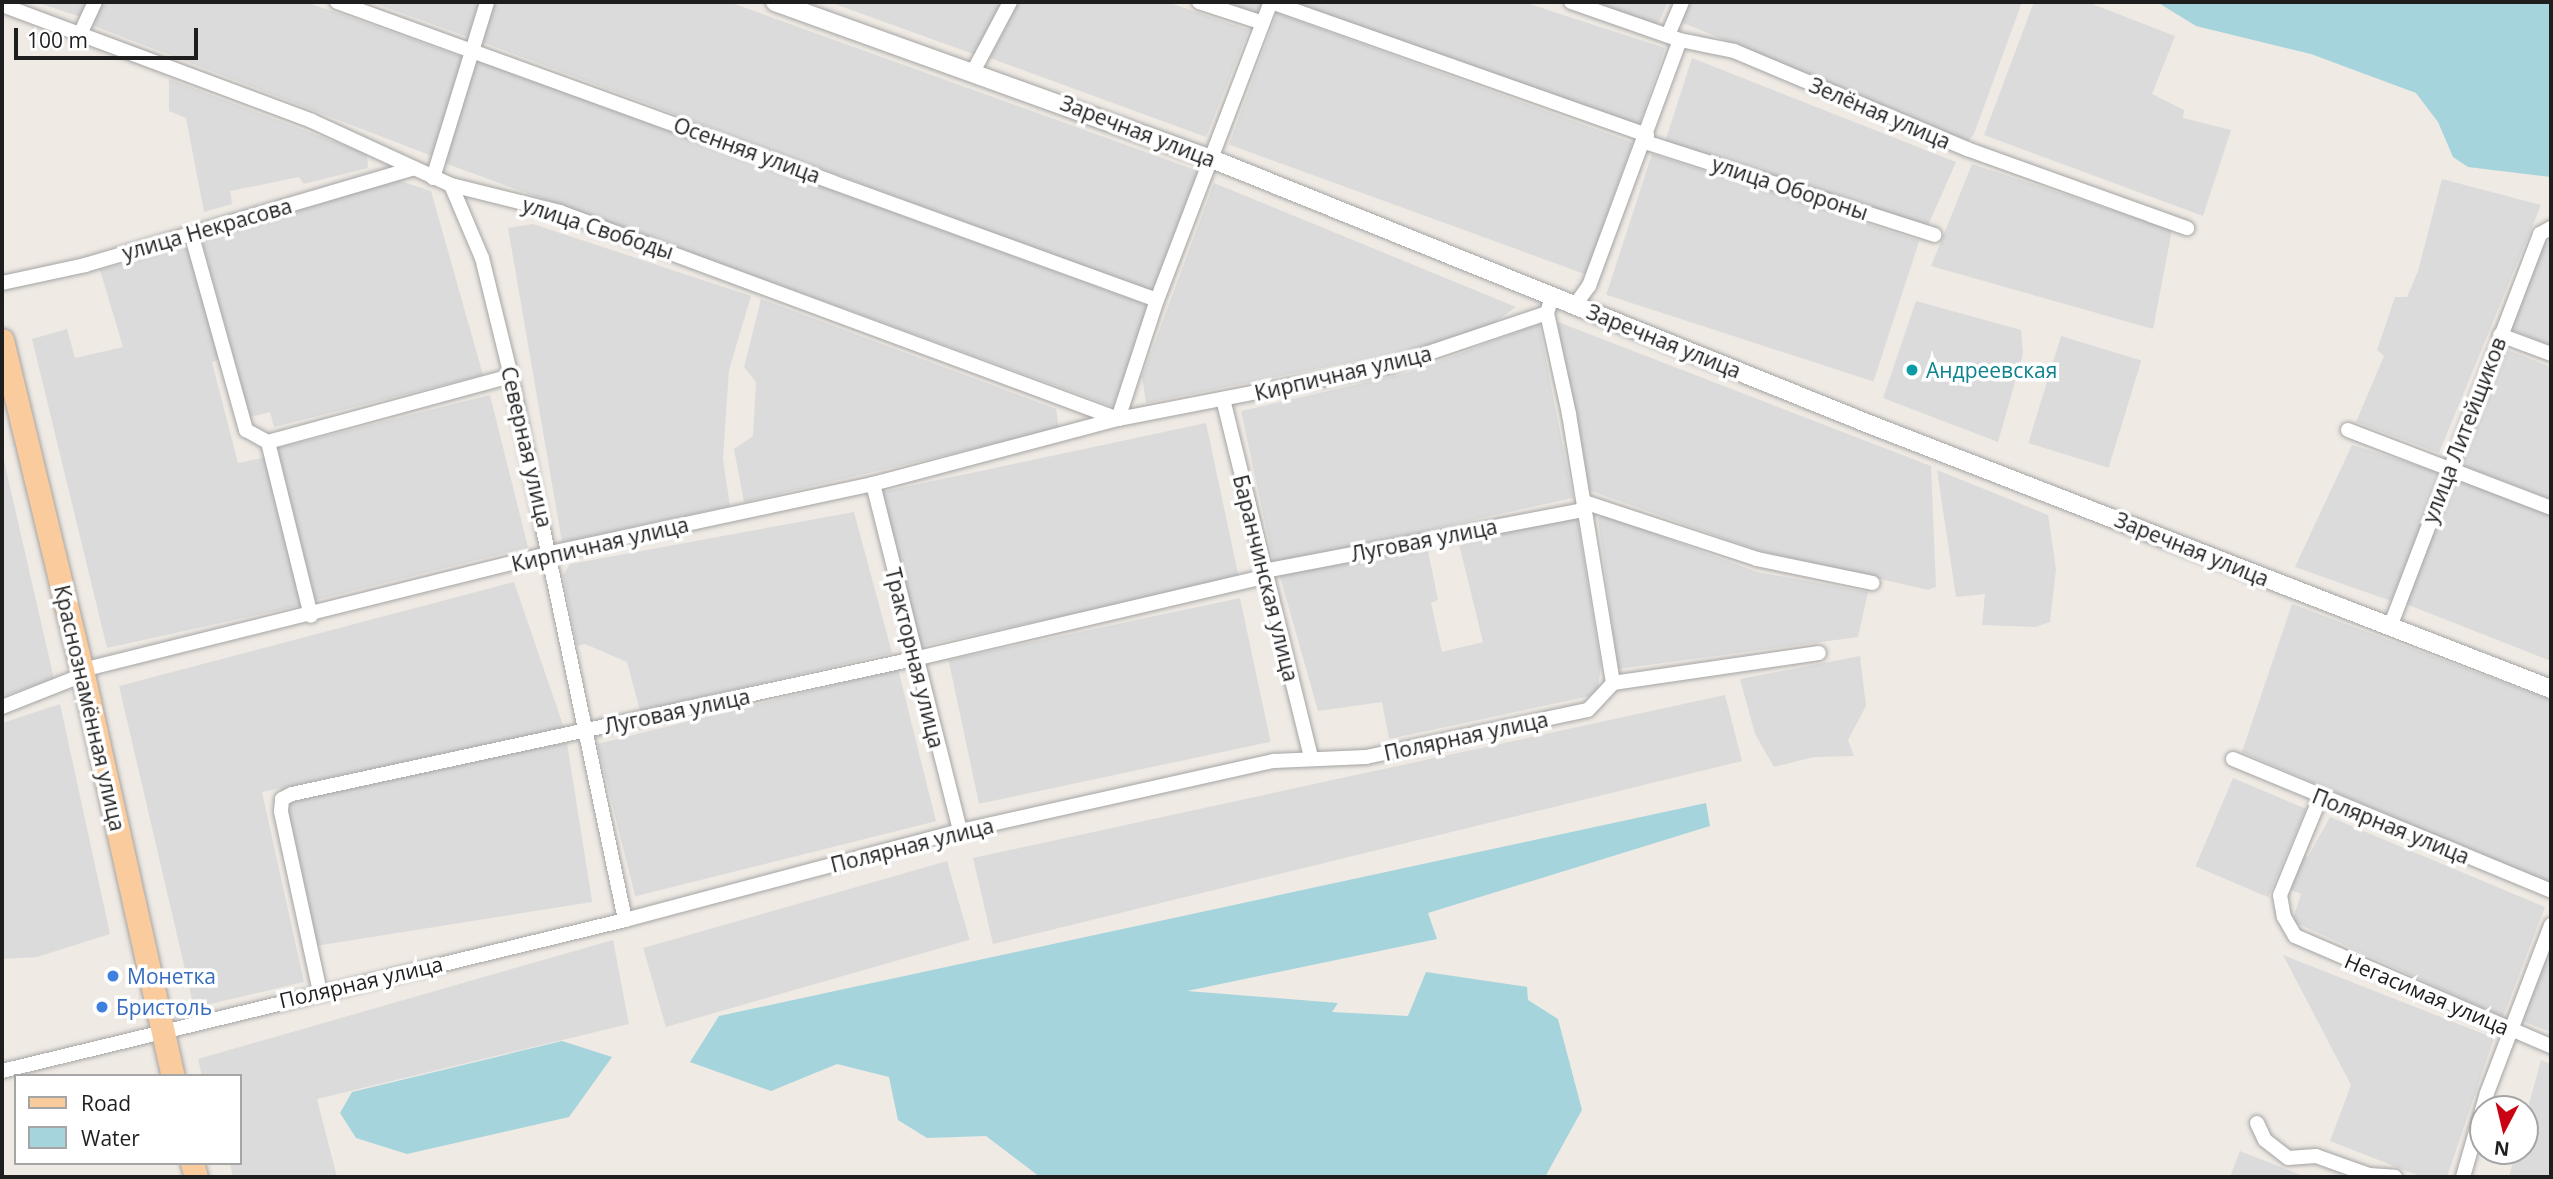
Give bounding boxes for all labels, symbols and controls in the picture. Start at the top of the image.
scale bar [18,14,201,58]
text: 100 m [27,26,88,54]
street label: Зелёная улица [1806,72,1954,154]
street label: Заречная улица [1057,90,1219,172]
street label: Осенняя улица [670,112,824,188]
street label: улица Обороны [1709,151,1871,225]
street label: улица Свободы [519,192,677,264]
street label: улица Некрасова [119,193,295,265]
street label: Заречная улица [1583,299,1745,383]
street label: улица Литейщиков [2417,334,2511,526]
street label: Кирпичная улица [1252,340,1434,406]
place label: Андреевская [1926,357,2057,383]
marker: Андреевская [1904,362,1920,378]
street label: Северная улица [496,364,558,530]
street label: Баранчинская улица [1228,472,1304,684]
street label: Заречная улица [2111,507,2273,591]
street label: Кирпичная улица [509,511,691,577]
street label: Луговая улица [1349,513,1499,567]
street label: Тракторная улица [880,565,950,751]
street label: Краснознамённая улица [49,583,131,833]
street label: Луговая улица [602,683,752,739]
street label: Полярная улица [1382,706,1550,766]
street label: Полярная улица [2309,783,2473,869]
street label: Полярная улица [828,813,996,877]
street label: Негасимая улица [2341,948,2513,1040]
street label: Полярная улица [277,951,445,1013]
place label: Монетка [127,963,216,989]
marker: Монетка [105,968,121,984]
place label: Бристоль [116,994,212,1020]
marker: Бристоль [94,999,110,1015]
legend [14,1074,242,1165]
text: Road [81,1089,131,1117]
north arrow [2469,1095,2539,1165]
text: Water [81,1124,140,1152]
text: N [2492,1135,2511,1163]

